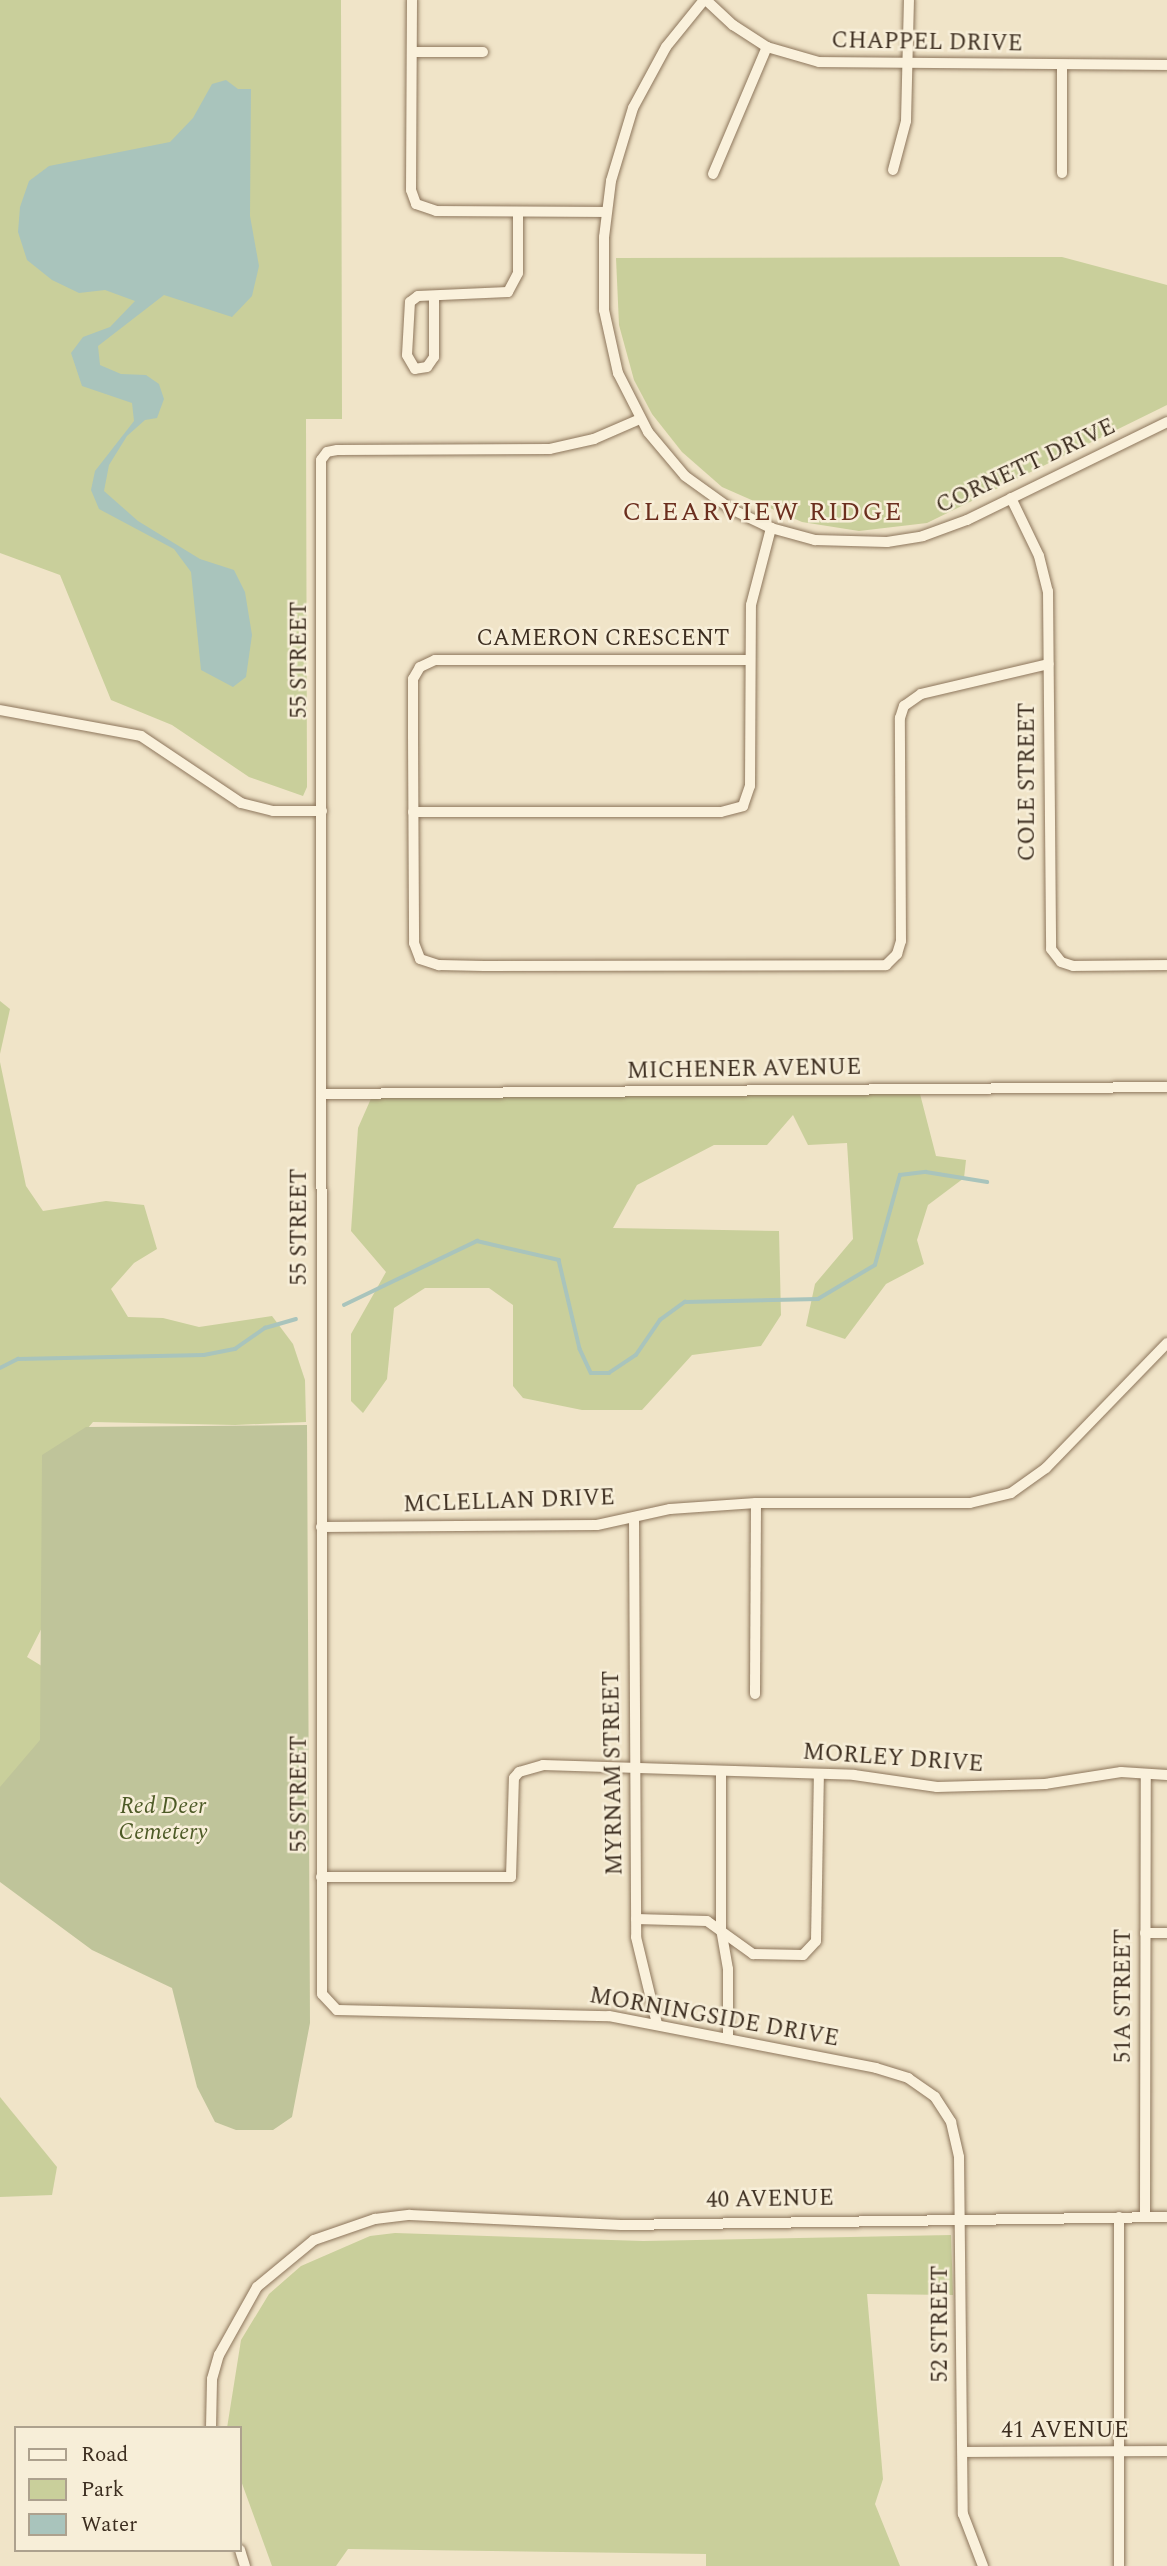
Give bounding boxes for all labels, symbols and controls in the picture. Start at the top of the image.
street label: CHAPPEL DRIVE [831,28,1023,58]
street label: CORNETT DRIVE [932,413,1120,521]
district label: CLEARVIEW RIDGE [624,497,902,529]
street label: 55 STREET [286,601,314,719]
street label: CAMERON CRESCENT [476,625,730,653]
street label: COLE STREET [1014,703,1042,861]
street label: MICHENER AVENUE [627,1054,861,1086]
street label: 55 STREET [286,1168,314,1286]
street label: MCLELLAN DRIVE [403,1485,615,1519]
street label: MYRNAM STREET [598,1670,630,1876]
street label: 55 STREET [286,1735,314,1853]
street label: MORLEY DRIVE [802,1739,984,1779]
park label: Red Deer Cemetery [119,1793,207,1847]
street label: 51A STREET [1110,1929,1138,2063]
street label: MORNINGSIDE DRIVE [587,1982,841,2054]
street label: 40 AVENUE [706,2185,834,2215]
street label: 52 STREET [927,2265,955,2383]
street label: 41 AVENUE [1001,2417,1129,2445]
legend [14,2426,242,2552]
text: Road [81,2439,128,2471]
text: Park [81,2474,124,2506]
text: Water [81,2509,137,2541]

